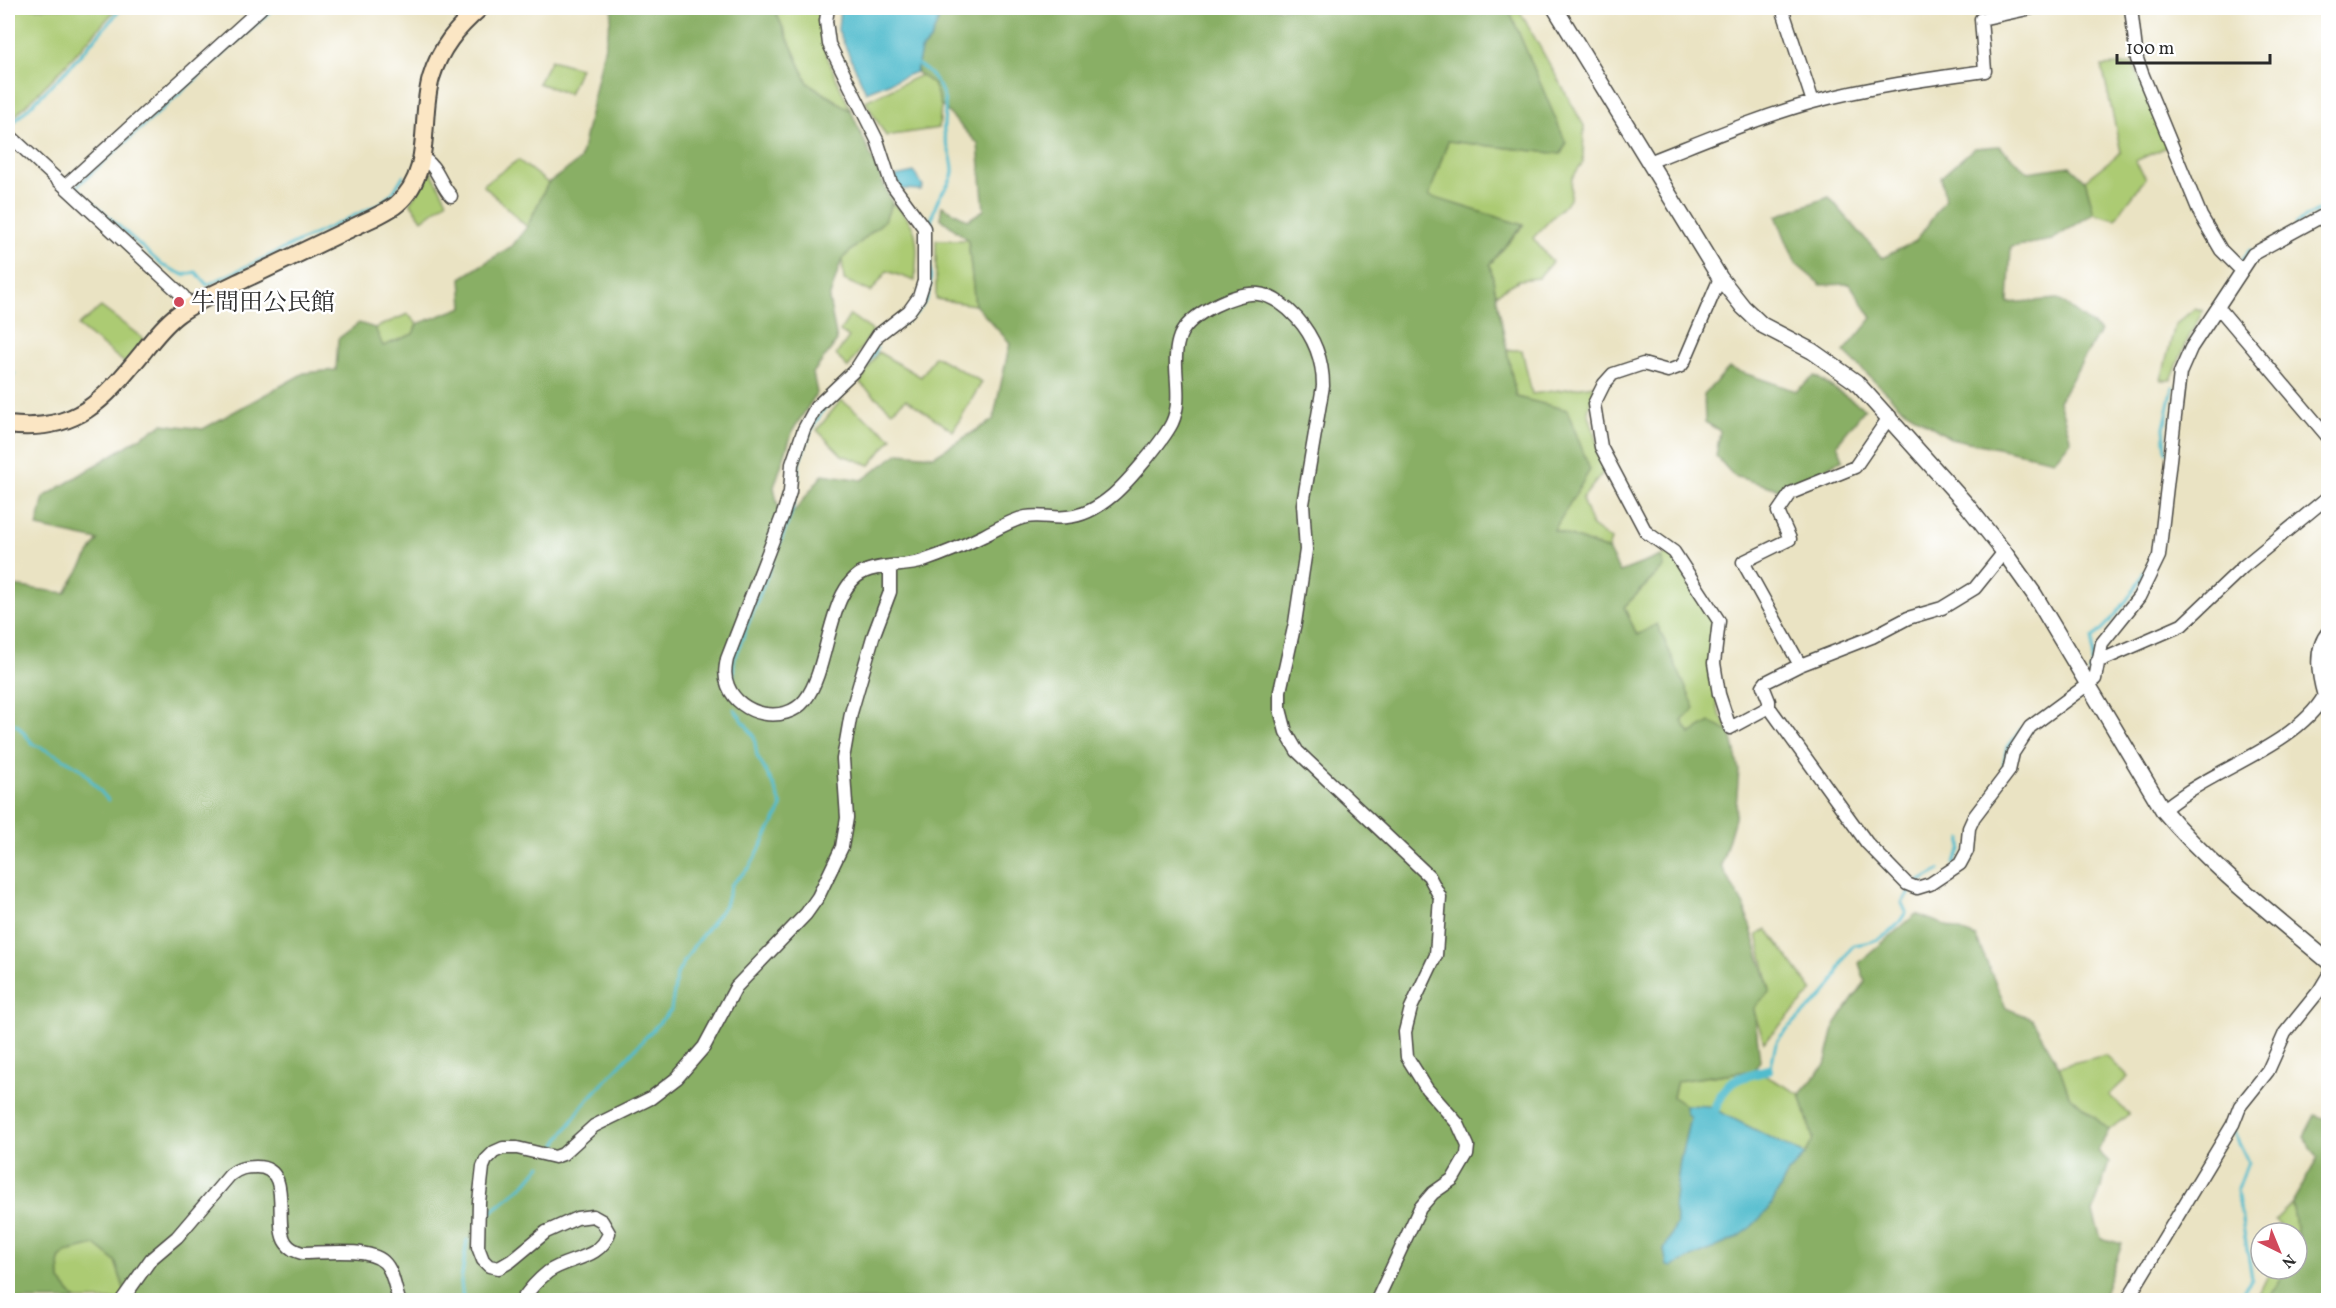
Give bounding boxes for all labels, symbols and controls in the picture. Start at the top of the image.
scale bar [2117,27,2270,65]
text: 100 m [2126,37,2175,62]
place label: 牛間田公民館 [191,287,335,321]
marker: 牛間田公民館 [172,295,186,309]
north arrow [2249,1221,2309,1281]
text: N [2276,1248,2300,1273]

